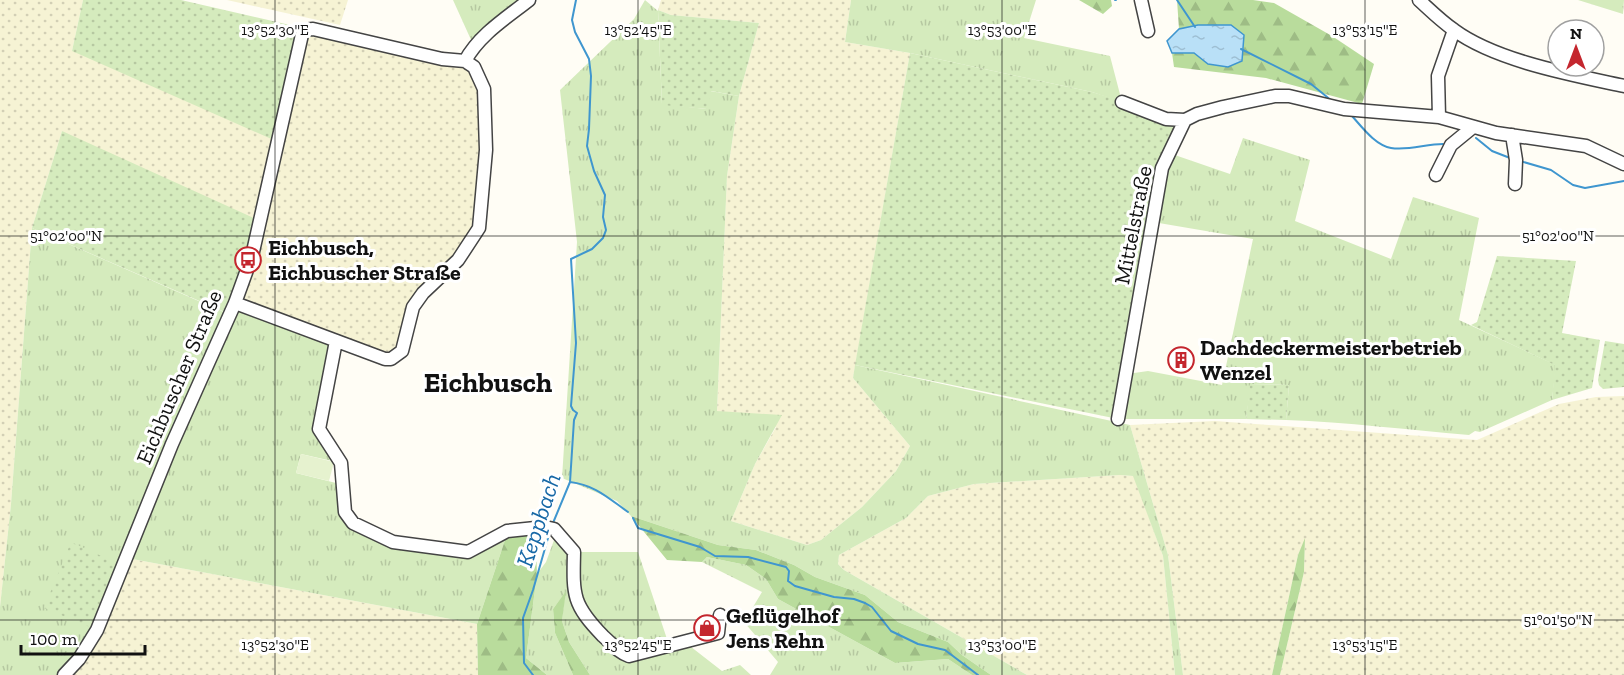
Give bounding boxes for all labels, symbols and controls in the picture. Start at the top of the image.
north arrow [1546,18,1606,78]
text: 13°52'30"E [241,21,309,39]
text: 13°52'45"E [605,21,672,39]
text: 13°53'00"E [968,21,1036,39]
text: 13°53'15"E [1333,21,1398,39]
text: N [1570,24,1582,43]
street label: Mittelstraße [1108,163,1158,287]
text: 51°02'00"N [30,227,102,245]
text: 51°02'00"N [1522,227,1594,245]
place label: Eichbusch, Eichbuscher Straße [268,234,461,286]
bus stop icon: Eichbusch, Eichbuscher Straße [233,245,263,275]
street label: Eichbuscher Straße [130,286,228,468]
place label: Dachdeckermeisterbetrieb Wenzel [1200,334,1462,386]
building icon: Dachdeckermeisterbetrieb Wenzel [1166,345,1196,375]
district label: Eichbusch [424,366,552,399]
water label: Keppbach [509,469,567,571]
place label: Geflügelhof Jens Rehn [726,602,841,654]
text: 51°01'50"N [1524,611,1592,629]
shop icon: Geflügelhof Jens Rehn [692,613,722,643]
scale bar [21,618,146,656]
text: 100 m [30,628,78,650]
text: 13°52'30"E [241,636,309,654]
text: 13°52'45"E [605,636,672,654]
text: 13°53'00"E [968,636,1036,654]
text: 13°53'15"E [1333,636,1398,654]

